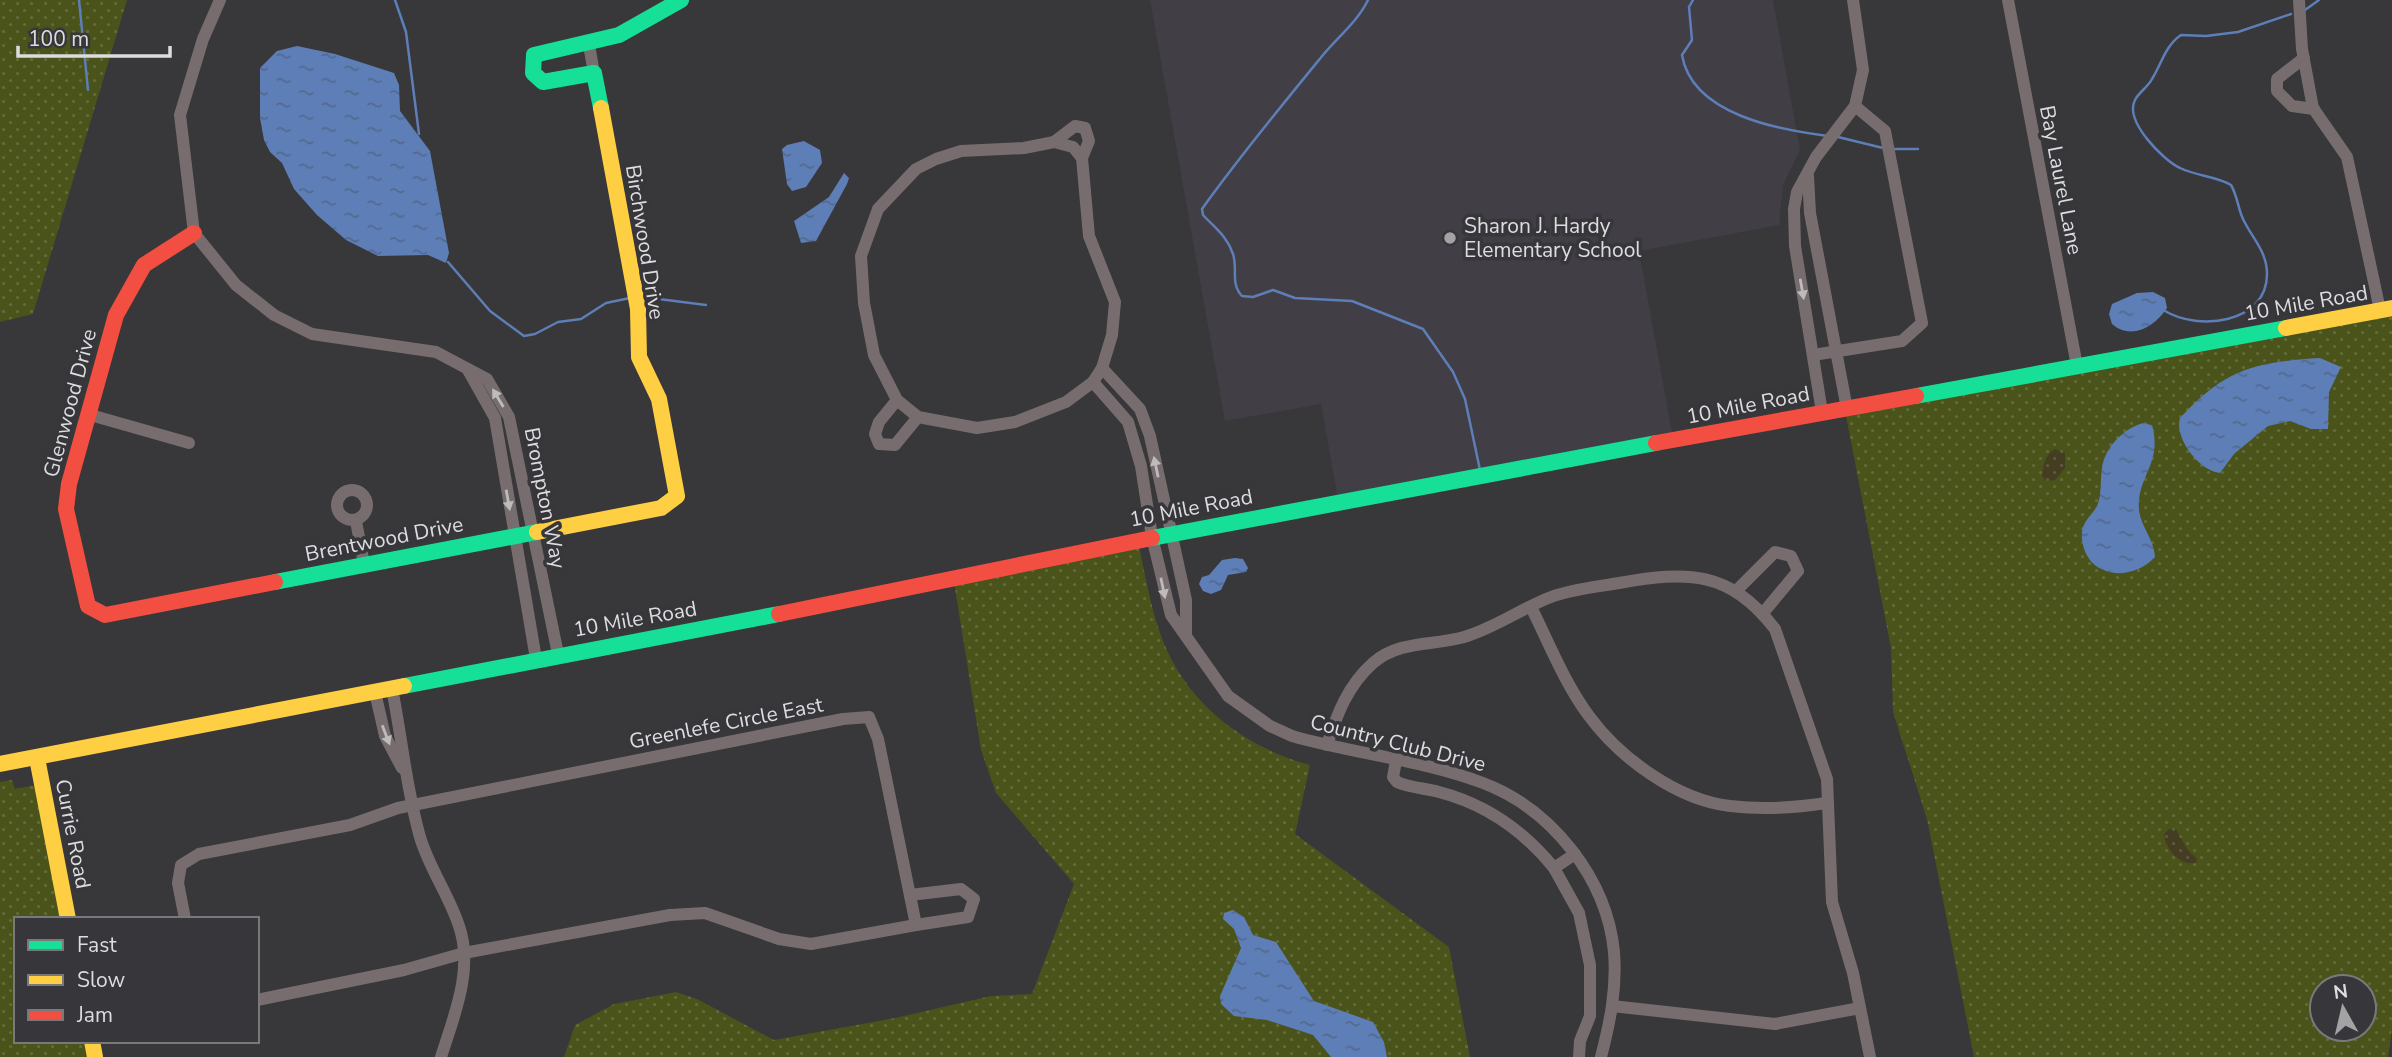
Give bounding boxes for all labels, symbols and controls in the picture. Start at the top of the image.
scale bar [18,14,170,58]
text: 100 m [28,25,89,53]
street label: Bay Laurel Lane [2033,103,2089,257]
street label: Birchwood Drive [619,163,671,321]
place label: Sharon J. Hardy Elementary School [1464,212,1642,264]
marker: Sharon J. Hardy Elementary School [1442,230,1458,246]
street label: 10 Mile Road [2242,278,2370,328]
one-way arrow [1797,279,1808,301]
street label: Glenwood Drive [37,326,103,480]
street label: 10 Mile Road [1684,379,1812,431]
one-way arrow [492,388,504,407]
street label: Brompton Way [518,425,572,571]
one-way arrow [1151,456,1162,478]
street label: 10 Mile Road [1127,482,1255,534]
one-way arrow [503,489,514,511]
street label: Brentwood Drive [303,510,465,568]
one-way arrow [1157,577,1168,599]
street label: 10 Mile Road [571,594,699,644]
street label: Greenlefe Circle East [627,690,826,756]
street label: Country Club Drive [1307,708,1489,778]
one-way arrow [381,724,392,745]
street label: Currie Road [49,777,97,891]
legend [14,917,259,1043]
text: Fast [77,931,117,959]
text: Slow [77,966,126,994]
north arrow [2308,973,2378,1043]
text: N [2332,978,2350,1006]
text: Jam [76,1001,113,1029]

